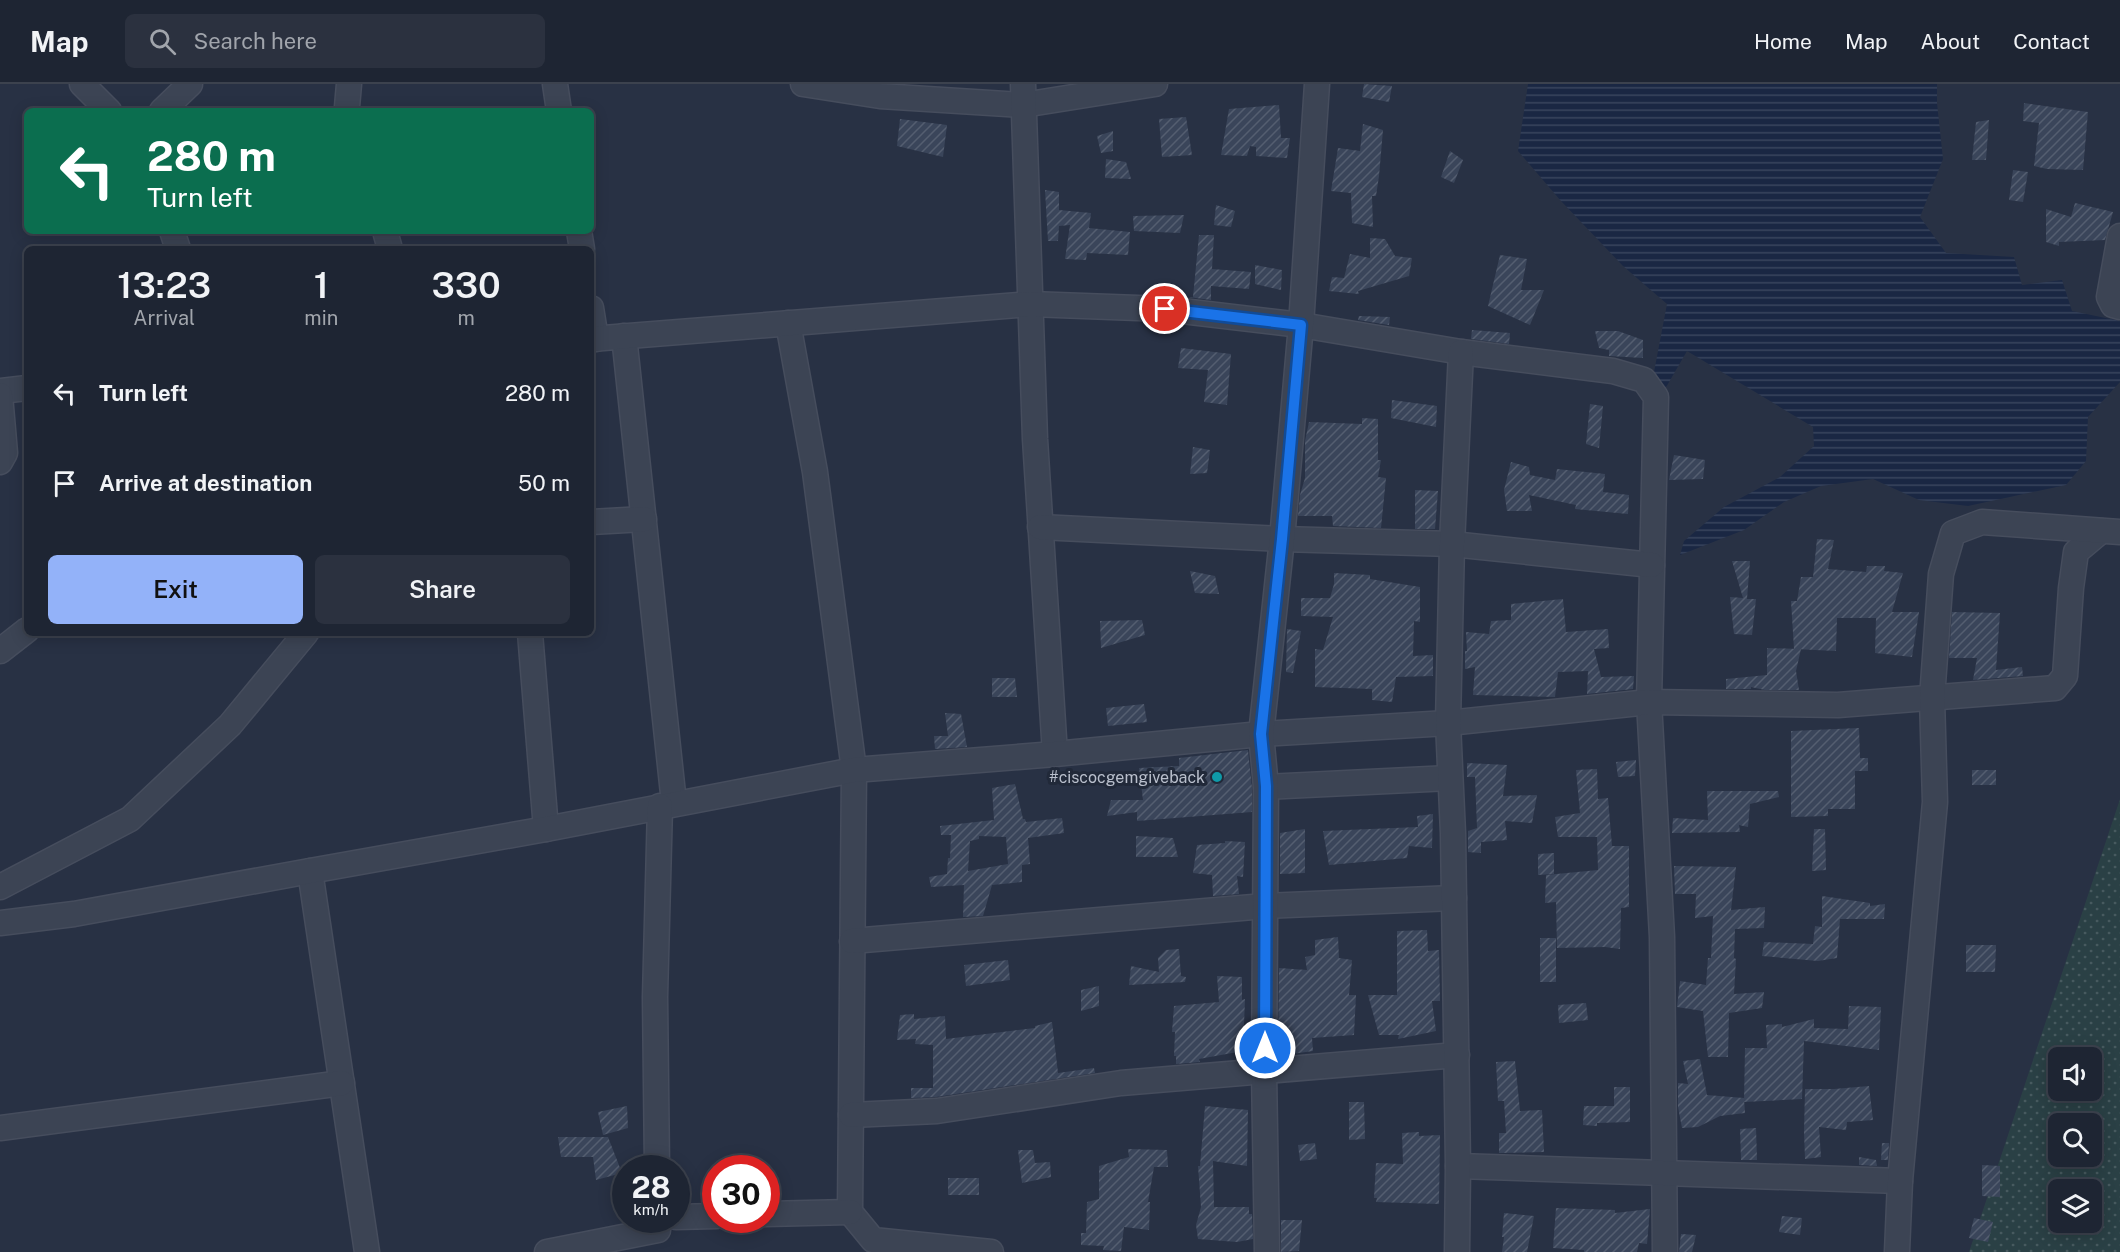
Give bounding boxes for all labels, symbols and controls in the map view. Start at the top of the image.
search box [125,14,545,68]
text: Map [30,25,89,58]
icon: search [146,25,179,58]
text: Search here [194,28,317,54]
text: Home [1754,29,1812,54]
text: Map [1845,29,1888,54]
text: About [1921,29,1980,54]
text: Contact [2013,29,2090,54]
text: 280 m [147,131,276,180]
icon: left [48,132,126,210]
text: Turn left [147,181,253,213]
text: 13:23 [117,264,211,306]
text: 1 [314,264,329,306]
text: 330 [432,264,501,306]
pin [1139,283,1190,334]
icon: arrive [1148,292,1181,325]
text: Arrival [133,306,195,330]
text: min [304,306,338,330]
text: m [457,306,475,330]
icon: left [48,377,81,410]
text: Turn left [99,380,188,406]
text: 280 m [505,380,570,406]
icon: arrive [48,467,81,500]
text: Arrive at destination [99,470,312,496]
text: 50 m [518,470,570,496]
button: Exit [48,555,303,624]
button: Share [315,555,570,624]
place label: #ciscocgemgiveback [1049,768,1205,787]
marker: #ciscocgemgiveback [1210,770,1224,784]
position arrow [1233,1016,1297,1080]
map controls [2048,1047,2102,1233]
button: sound [2048,1047,2102,1101]
button: search [2048,1113,2102,1167]
speed limit sign: 30 [702,1155,780,1233]
text: 28 [631,1169,671,1205]
button: layers [2048,1179,2102,1233]
text: km/h [633,1201,669,1218]

